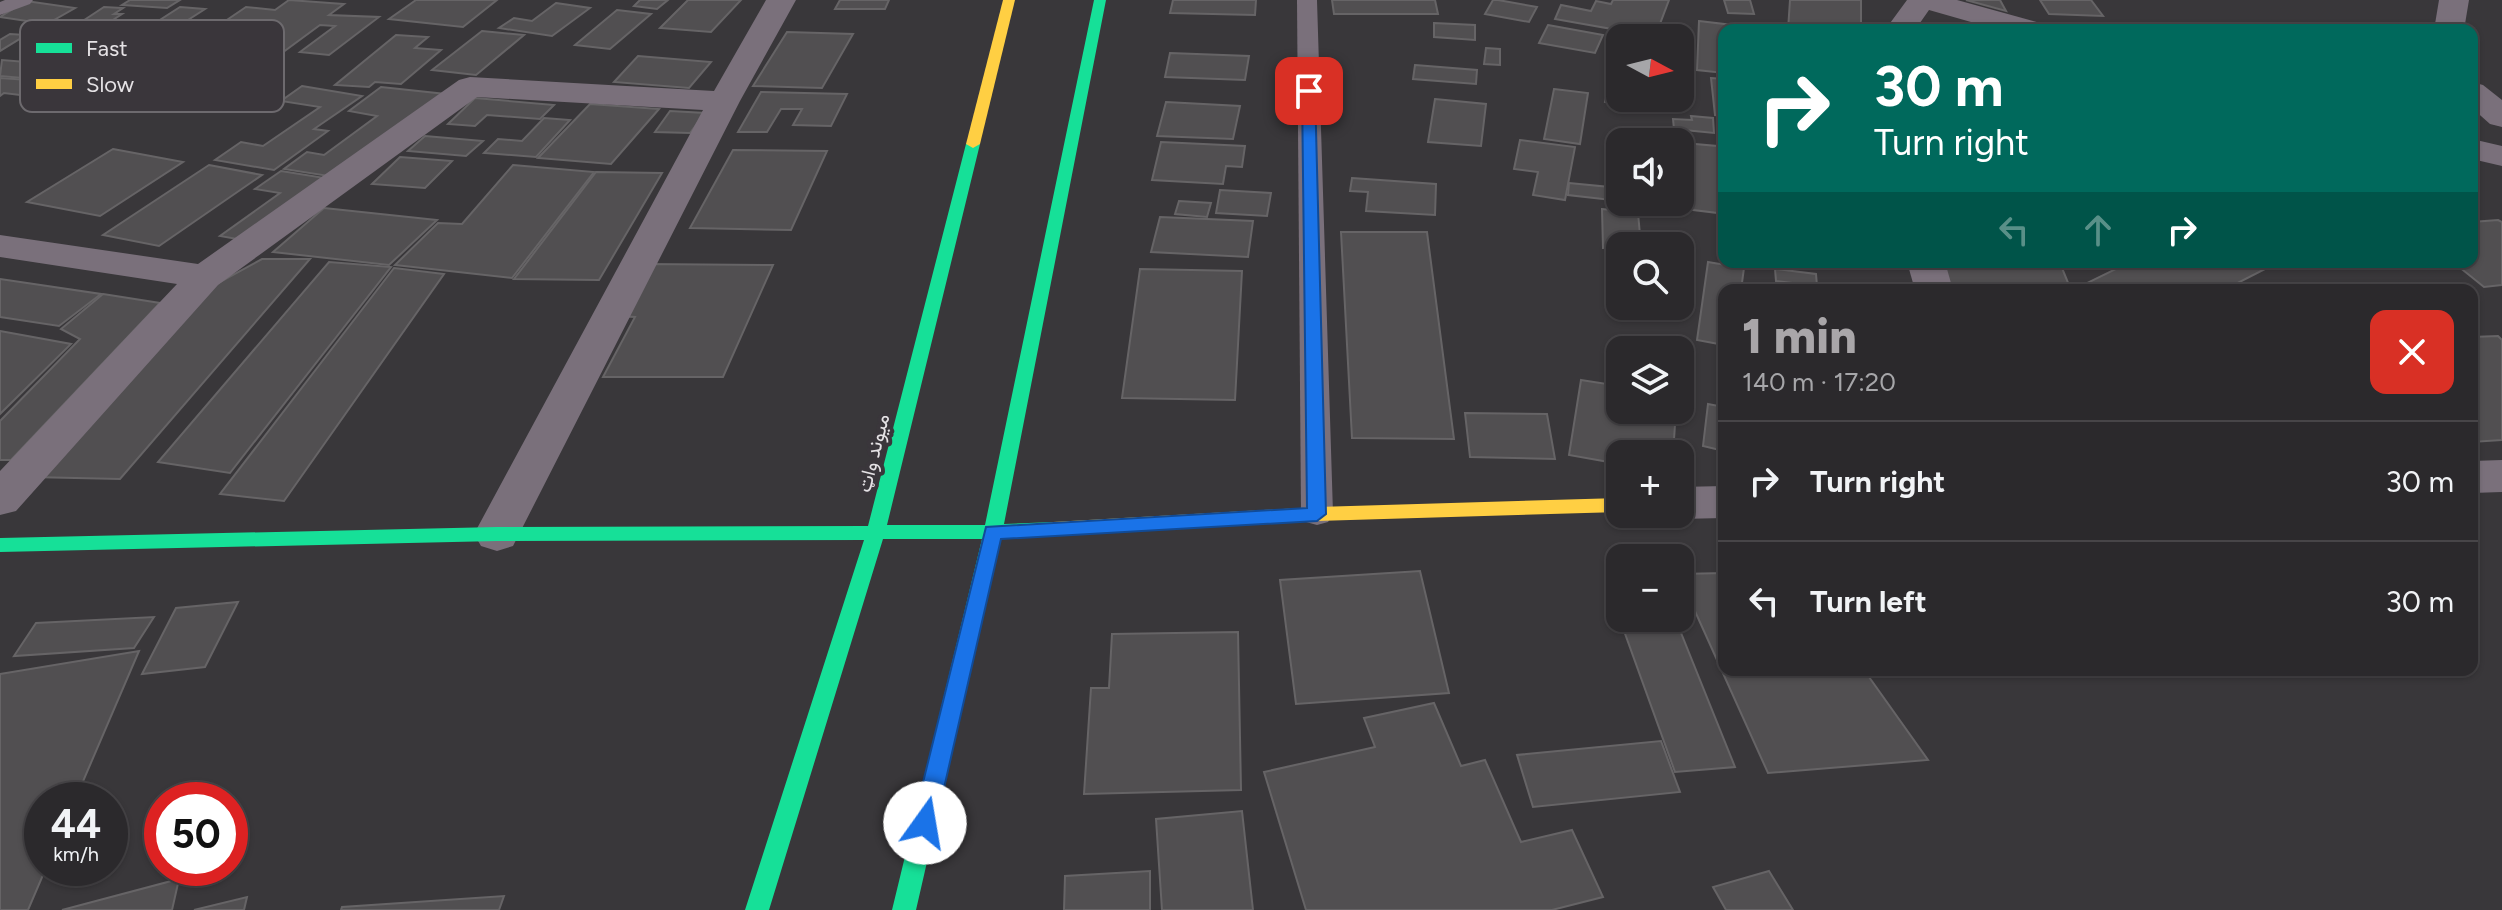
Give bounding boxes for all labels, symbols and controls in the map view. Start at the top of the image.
legend [20,20,284,112]
north arrow [1606,24,1694,112]
map controls [1606,24,1694,632]
text: Fast [86,35,128,62]
text: 30 m [1874,53,2004,120]
icon: right [1742,56,1846,160]
pin [1275,57,1343,125]
icon: arrive [1287,69,1331,113]
text: Slow [86,71,135,98]
text: Turn right [1874,121,2029,164]
button: sound [1606,128,1694,216]
icon: left [1992,208,2036,252]
icon: ahead [2076,208,2120,252]
icon: right [2160,208,2204,252]
button: search [1606,232,1694,320]
text: 1 min [1742,307,1857,365]
button: close [2370,310,2454,394]
button: layers [1606,336,1694,424]
text: 140 m · 17:20 [1742,366,1896,398]
street label: میوند واټ [852,411,895,495]
button: + [1606,440,1694,528]
icon: right [1742,459,1786,503]
text: Turn right [1810,463,1945,500]
text: 30 m [2386,463,2454,500]
button: − [1606,544,1694,632]
icon: left [1742,579,1786,623]
text: Turn left [1810,583,1927,620]
text: 30 m [2386,583,2454,620]
position arrow [883,781,967,865]
speed limit sign: 50 [144,782,248,886]
text: 44 [51,800,101,848]
text: km/h [53,842,99,866]

